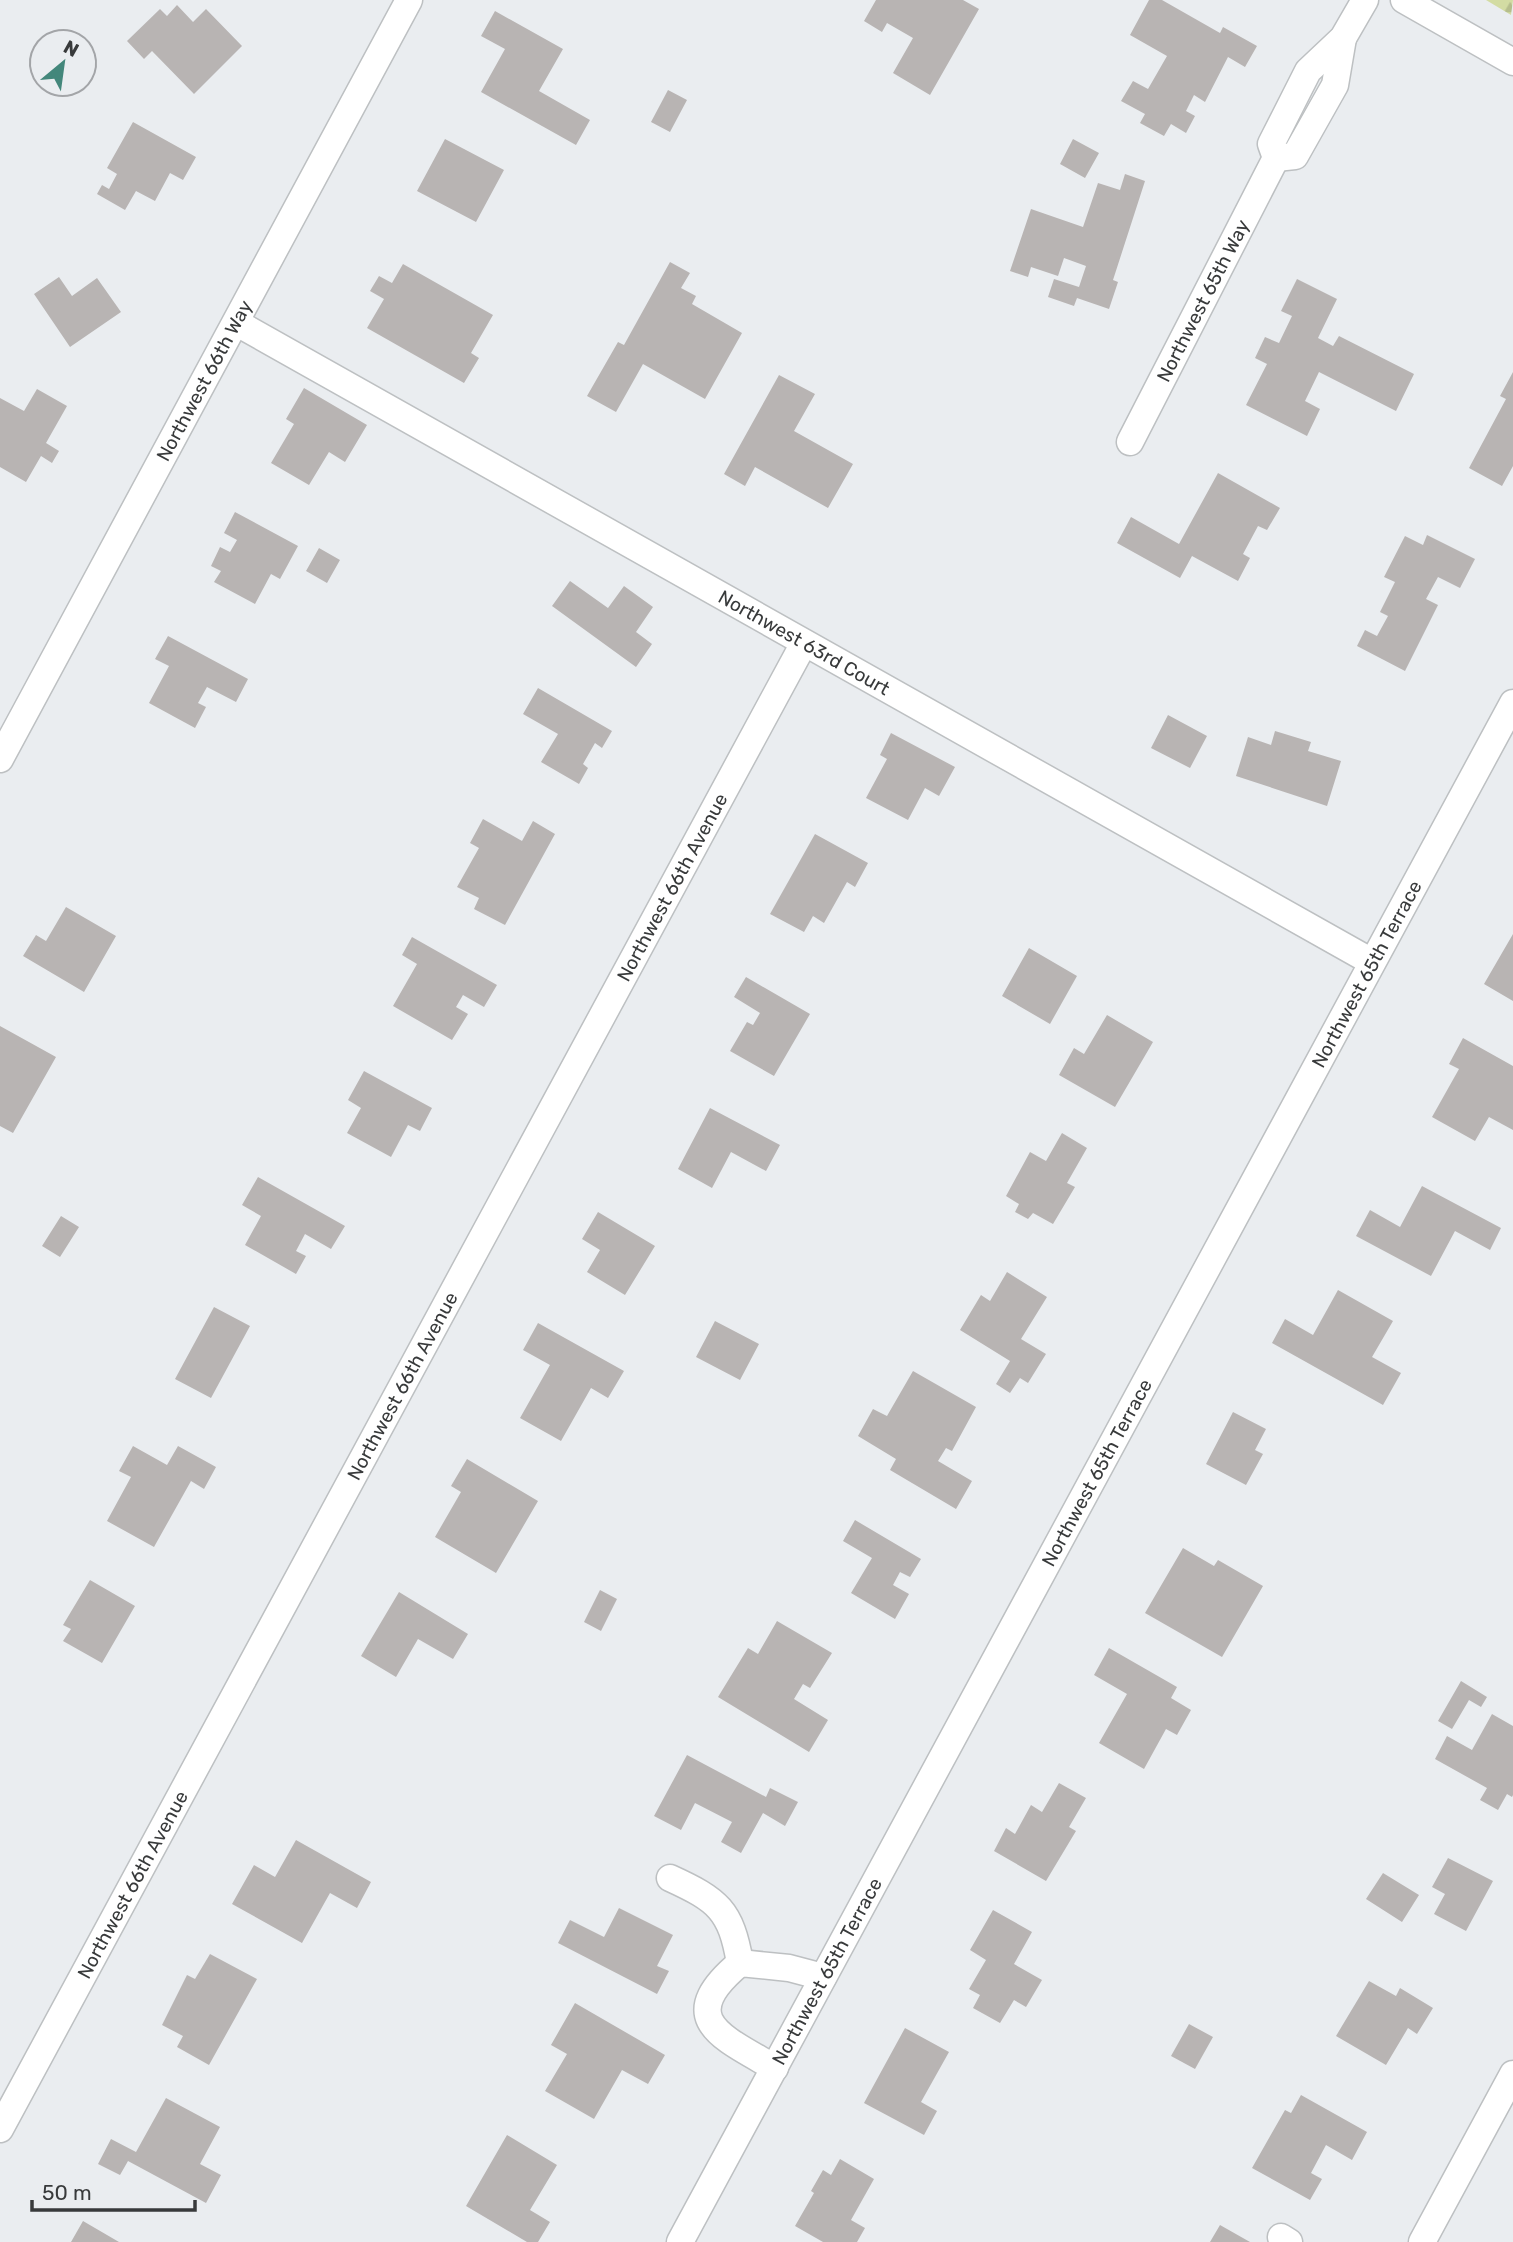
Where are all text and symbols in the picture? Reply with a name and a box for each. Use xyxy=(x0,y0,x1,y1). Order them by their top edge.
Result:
north arrow xyxy=(28,28,98,98)
text: N xyxy=(59,35,83,62)
street label: Northwest 65th Way xyxy=(1152,216,1254,386)
street label: Northwest 66th Way xyxy=(152,296,257,465)
street label: Northwest 63rd Court xyxy=(714,585,894,701)
street label: Northwest 66th Avenue xyxy=(612,789,733,985)
street label: Northwest 65th Terrace xyxy=(1307,877,1427,1072)
street label: Northwest 66th Avenue xyxy=(342,1288,463,1484)
street label: Northwest 65th Terrace xyxy=(1037,1375,1157,1570)
street label: Northwest 66th Avenue xyxy=(73,1787,193,1983)
street label: Northwest 65th Terrace xyxy=(767,1874,887,2069)
scale bar xyxy=(32,2168,194,2212)
text: 50 m xyxy=(42,2180,92,2205)

